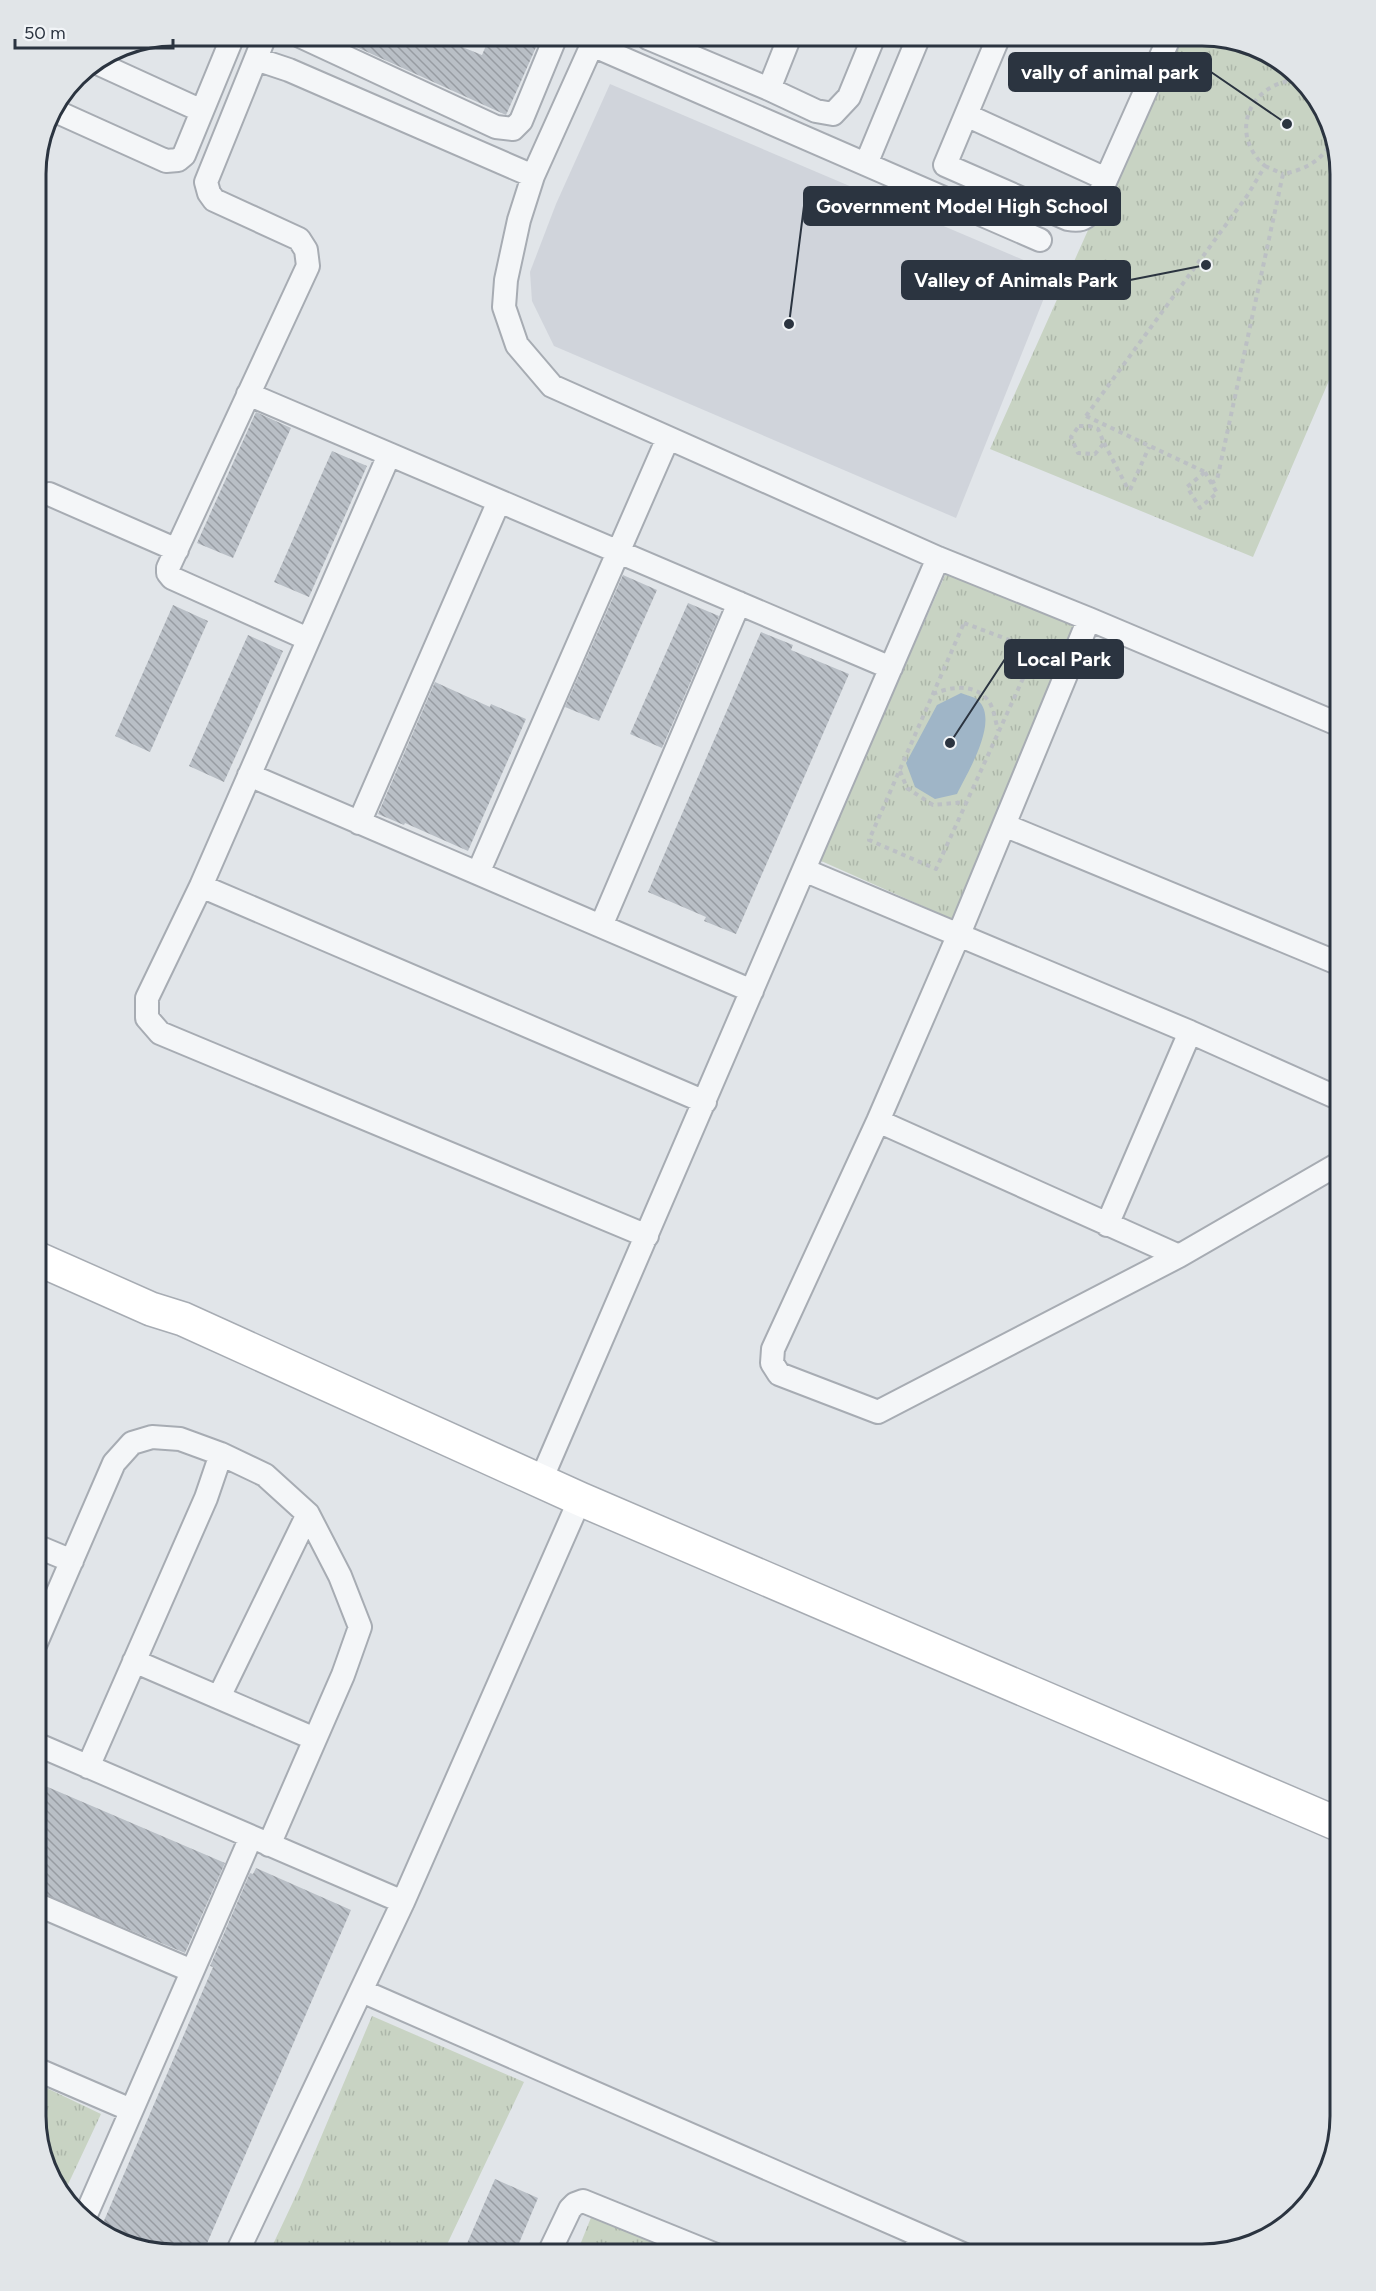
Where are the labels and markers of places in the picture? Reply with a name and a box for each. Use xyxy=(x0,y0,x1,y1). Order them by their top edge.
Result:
callout: vally of animal park xyxy=(1009,53,1211,91)
callout: Government Model High School xyxy=(804,187,1120,225)
callout: Valley of Animals Park xyxy=(902,261,1130,299)
callout: Local Park xyxy=(1005,640,1123,678)

